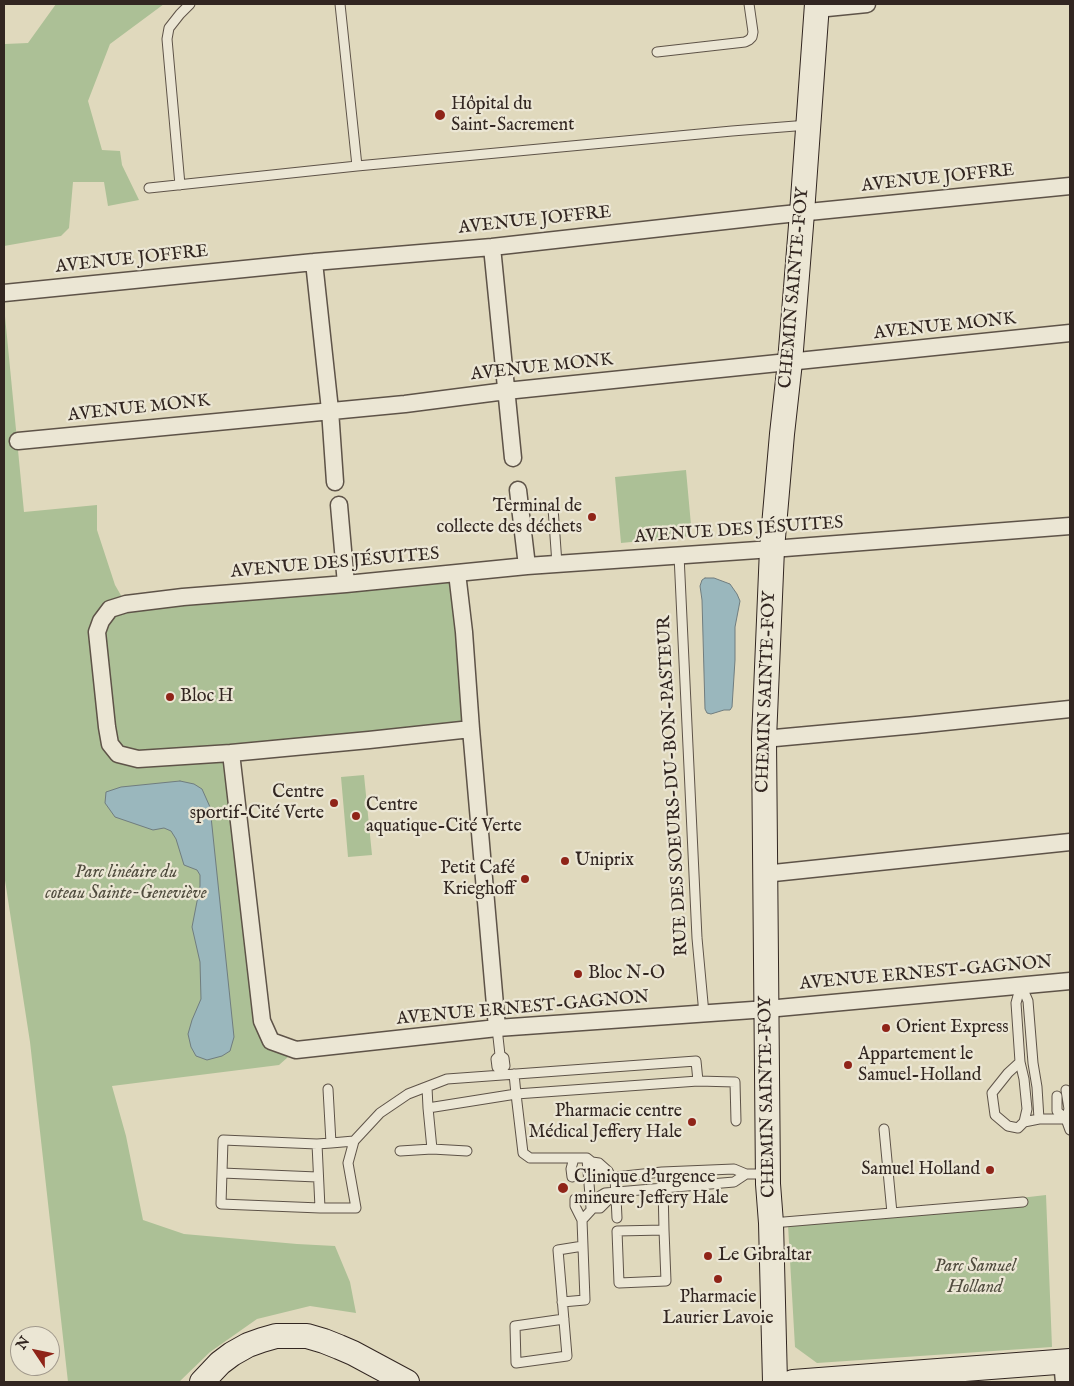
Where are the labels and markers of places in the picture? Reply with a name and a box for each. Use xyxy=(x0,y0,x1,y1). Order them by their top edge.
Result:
place label: Hôpital du Saint-Sacrement xyxy=(451,94,574,136)
marker: Hôpital du Saint-Sacrement xyxy=(433,108,447,122)
place label: Terminal de collecte des déchets xyxy=(437,496,582,538)
marker: Terminal de collecte des déchets xyxy=(586,511,598,523)
place label: Bloc H xyxy=(180,686,234,708)
marker: Bloc H xyxy=(164,691,176,703)
place label: Centre sportif-Cité Verte xyxy=(190,782,324,824)
place label: Centre aquatique-Cité Verte xyxy=(366,795,522,838)
marker: Centre sportif-Cité Verte xyxy=(328,797,340,809)
marker: Centre aquatique-Cité Verte xyxy=(350,810,362,822)
place label: Uniprix xyxy=(575,850,634,872)
marker: Uniprix xyxy=(559,855,571,867)
place label: Petit Café Krieghoff xyxy=(440,858,515,901)
marker: Petit Café Krieghoff xyxy=(519,873,531,885)
place label: Bloc N-O xyxy=(588,963,665,985)
marker: Bloc N-O xyxy=(572,968,584,980)
place label: Orient Express xyxy=(896,1017,1009,1039)
marker: Orient Express xyxy=(880,1022,892,1034)
place label: Appartement le Samuel-Holland xyxy=(858,1044,981,1086)
marker: Appartement le Samuel-Holland xyxy=(842,1059,854,1071)
place label: Pharmacie centre Médical Jeffery Hale xyxy=(528,1101,682,1144)
marker: Pharmacie centre Médical Jeffery Hale xyxy=(686,1116,698,1128)
place label: Samuel Holland xyxy=(861,1159,980,1181)
marker: Samuel Holland xyxy=(984,1164,996,1176)
place label: Clinique d’urgence mineure Jeffery Hale xyxy=(574,1167,729,1210)
marker: Clinique d’urgence mineure Jeffery Hale xyxy=(556,1181,570,1195)
place label: Le Gibraltar xyxy=(718,1245,812,1267)
marker: Le Gibraltar xyxy=(702,1250,714,1262)
marker: Pharmacie Laurier Lavoie xyxy=(712,1273,724,1285)
place label: Pharmacie Laurier Lavoie xyxy=(663,1287,773,1330)

